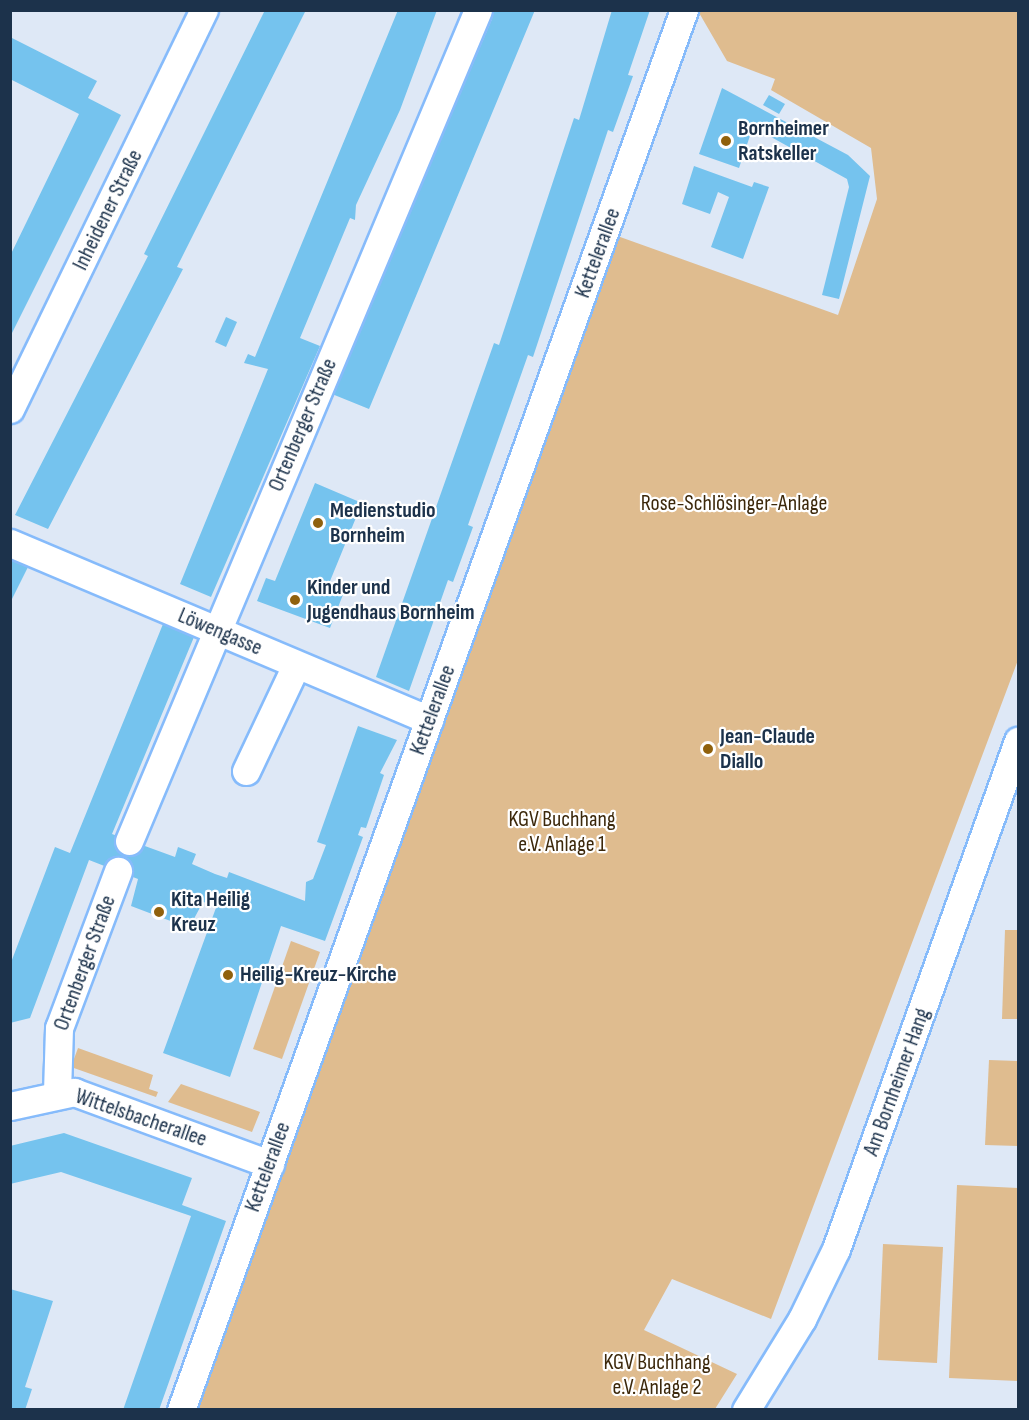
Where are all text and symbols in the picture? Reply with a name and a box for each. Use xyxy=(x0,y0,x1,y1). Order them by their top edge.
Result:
place label: Bornheimer Ratskeller xyxy=(738,115,829,166)
marker: Bornheimer Ratskeller xyxy=(719,134,733,148)
street label: Inheidener Straße xyxy=(67,145,149,275)
street label: Kettelerallee xyxy=(570,204,626,302)
street label: Ortenberger Straße xyxy=(263,355,343,495)
park label: Rose-Schlösinger-Anlage xyxy=(641,491,827,517)
place label: Medienstudio Bornheim xyxy=(330,497,436,548)
marker: Medienstudio Bornheim xyxy=(311,516,325,530)
place label: Kinder und Jugendhaus Bornheim xyxy=(307,574,475,626)
marker: Kinder und Jugendhaus Bornheim xyxy=(288,593,302,607)
street label: Löwengasse xyxy=(174,602,266,662)
street label: Kettelerallee xyxy=(405,661,461,759)
place label: Jean-Claude Diallo xyxy=(720,723,815,774)
marker: Jean-Claude Diallo xyxy=(701,742,715,756)
park label: KGV Buchhang e.V. Anlage 1 xyxy=(508,806,616,858)
place label: Kita Heilig Kreuz xyxy=(171,886,250,938)
street label: Ortenberger Straße xyxy=(48,892,122,1034)
marker: Kita Heilig Kreuz xyxy=(152,905,166,919)
place label: Heilig-Kreuz-Kirche xyxy=(240,962,397,988)
marker: Heilig-Kreuz-Kirche xyxy=(221,968,235,982)
street label: Am Bornheimer Hang xyxy=(858,1005,936,1159)
street label: Wittelsbacherallee xyxy=(72,1083,210,1153)
street label: Kettelerallee xyxy=(240,1118,296,1216)
park label: KGV Buchhang e.V. Anlage 2 xyxy=(603,1349,711,1400)

